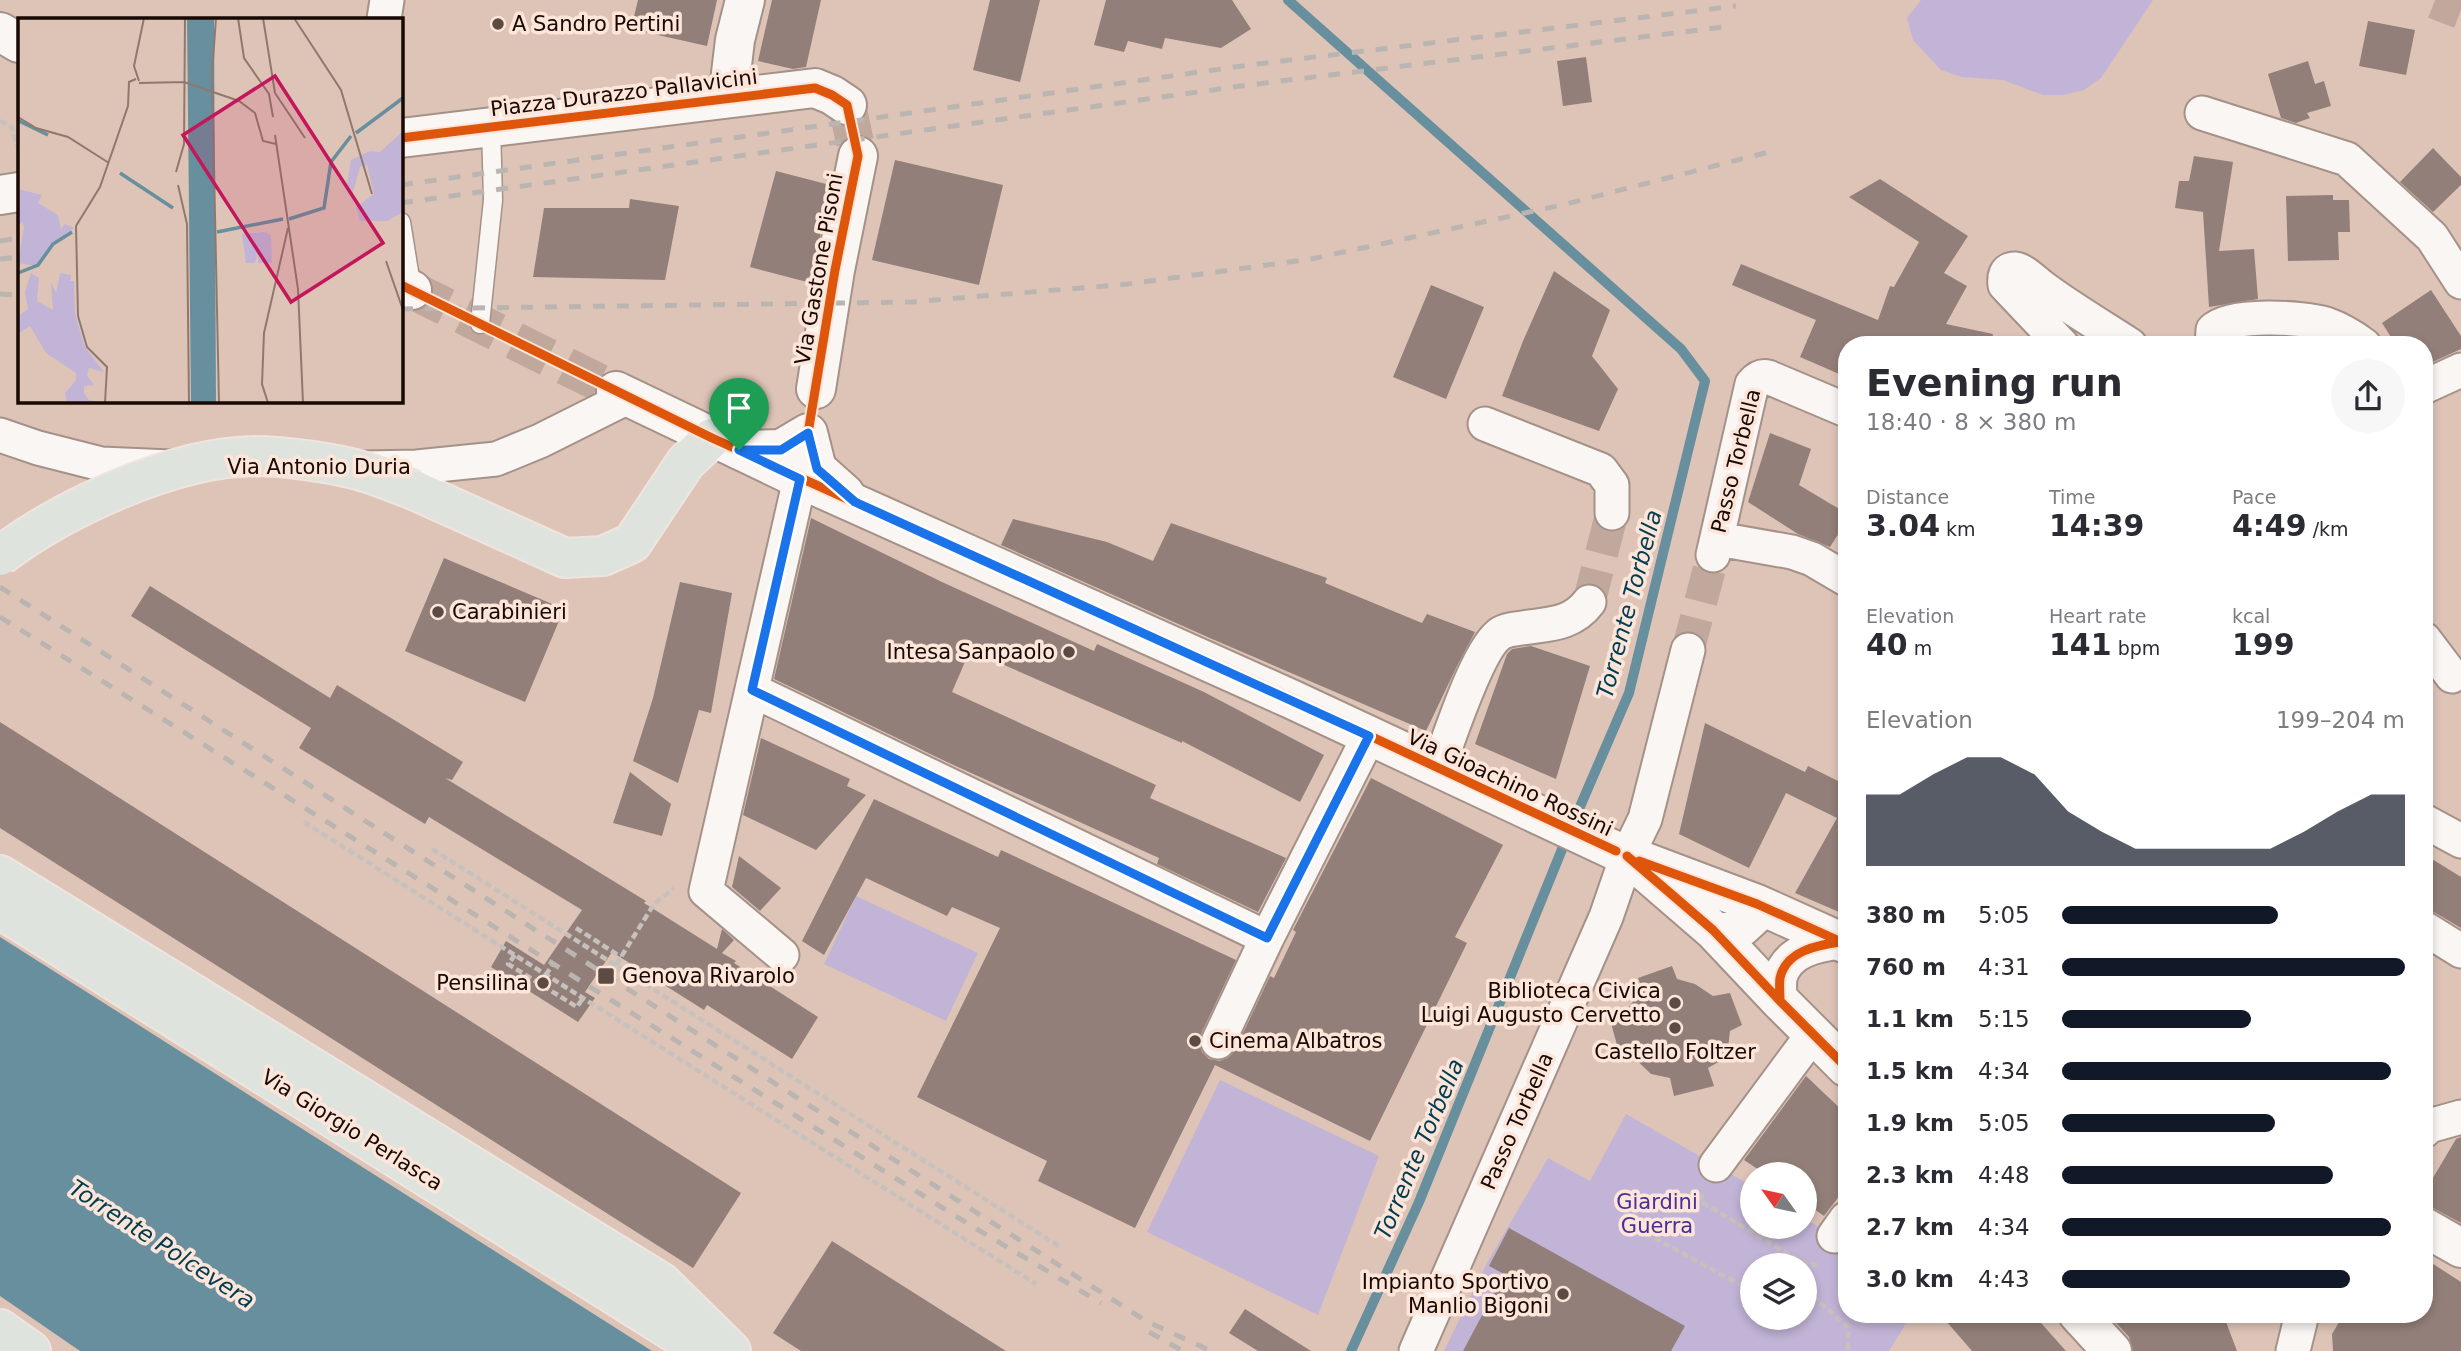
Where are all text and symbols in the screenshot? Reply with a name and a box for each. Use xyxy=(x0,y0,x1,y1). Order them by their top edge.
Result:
place label: A Sandro Pertini xyxy=(512,12,680,36)
marker: A Sandro Pertini xyxy=(490,16,506,32)
inset map xyxy=(18,18,402,402)
street label: Piazza Durazzo Pallavicini xyxy=(489,65,759,121)
street label: Via Gastone Pisoni xyxy=(790,171,848,367)
button: share xyxy=(2331,359,2405,433)
text: Evening run xyxy=(1866,361,2123,405)
pin xyxy=(709,378,769,450)
street label: Passo Torbella xyxy=(1707,387,1765,535)
icon: arrive xyxy=(720,389,758,427)
text: 18:40 · 8 × 380 m xyxy=(1866,409,2076,435)
street label: Via Antonio Duria xyxy=(227,455,411,479)
text: Distance xyxy=(1866,486,1949,508)
text: Time xyxy=(2049,486,2096,508)
text: Pace xyxy=(2232,486,2276,508)
water label: Torrente Torbella xyxy=(1591,507,1667,701)
text: 3.04 xyxy=(1866,508,1940,543)
text: 14:39 xyxy=(2049,508,2145,543)
text: 4:49 xyxy=(2232,508,2307,543)
text: km xyxy=(1940,518,1976,540)
text: /km xyxy=(2307,518,2349,540)
place label: Carabinieri xyxy=(452,600,567,624)
marker: Carabinieri xyxy=(430,604,446,620)
text: Elevation xyxy=(1866,605,1954,627)
text: Heart rate xyxy=(2049,605,2147,627)
text: kcal xyxy=(2232,605,2270,627)
text: 40 xyxy=(1866,627,1908,662)
text: 141 xyxy=(2049,627,2112,662)
text: 199 xyxy=(2232,627,2295,662)
text: m xyxy=(1908,637,1932,659)
text: bpm xyxy=(2112,637,2160,659)
place label: Intesa Sanpaolo xyxy=(887,640,1055,664)
marker: Intesa Sanpaolo xyxy=(1061,644,1077,660)
text: Elevation xyxy=(1866,707,1973,733)
text: 199–204 m xyxy=(2276,707,2405,733)
street label: Via Gioachino Rossini xyxy=(1403,725,1617,841)
text: 380 m xyxy=(1866,902,1946,928)
text: 5:05 xyxy=(1978,902,2030,928)
text: 760 m xyxy=(1866,954,1946,980)
text: 4:31 xyxy=(1978,954,2030,980)
place label: Genova Rivarolo xyxy=(622,964,795,988)
marker: Genova Rivarolo xyxy=(596,966,616,986)
place label: Pensilina xyxy=(436,971,529,995)
marker: Pensilina xyxy=(535,975,551,991)
place label: Biblioteca Civica Luigi Augusto Cervetto xyxy=(1421,979,1661,1027)
marker: Biblioteca Civica Luigi Augusto Cervetto xyxy=(1667,995,1683,1011)
text: 1.1 km xyxy=(1866,1006,1954,1032)
text: 5:15 xyxy=(1978,1006,2030,1032)
marker: Castello Foltzer xyxy=(1667,1020,1683,1036)
place label: Cinema Albatros xyxy=(1209,1029,1382,1053)
marker: Cinema Albatros xyxy=(1187,1033,1203,1049)
place label: Castello Foltzer xyxy=(1594,1040,1756,1064)
street label: Passo Torbella xyxy=(1476,1049,1558,1193)
water label: Torrente Torbella xyxy=(1369,1055,1469,1243)
text: 1.5 km xyxy=(1866,1058,1954,1084)
text: 4:34 xyxy=(1978,1058,2030,1084)
street label: Via Giorgio Perlasca xyxy=(257,1065,447,1195)
text: 1.9 km xyxy=(1866,1110,1954,1136)
text: 5:05 xyxy=(1978,1110,2030,1136)
north arrow xyxy=(1740,1162,1816,1239)
map controls xyxy=(1740,1162,1817,1330)
text: 2.3 km xyxy=(1866,1162,1954,1188)
text: 4:48 xyxy=(1978,1162,2030,1188)
water label: Torrente Polcevera xyxy=(64,1174,260,1314)
park label: Giardini Guerra xyxy=(1616,1190,1698,1238)
text: 2.7 km xyxy=(1866,1214,1954,1240)
text: 4:34 xyxy=(1978,1214,2030,1240)
button: layers xyxy=(1740,1253,1817,1330)
text: 3.0 km xyxy=(1866,1266,1954,1292)
text: 4:43 xyxy=(1978,1266,2030,1292)
place label: Impianto Sportivo Manlio Bigoni xyxy=(1362,1270,1549,1318)
marker: Impianto Sportivo Manlio Bigoni xyxy=(1555,1286,1571,1302)

